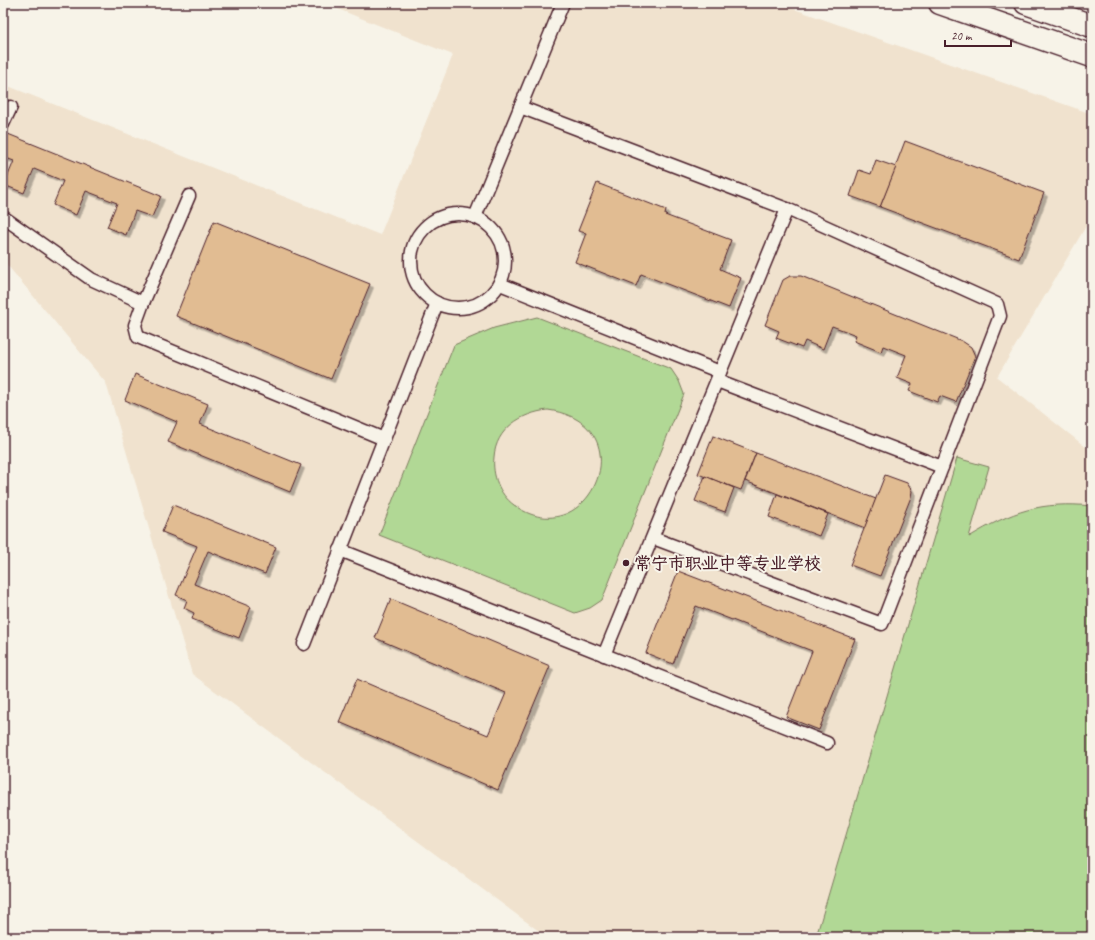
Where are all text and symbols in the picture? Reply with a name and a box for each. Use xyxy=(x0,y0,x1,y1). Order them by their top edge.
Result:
scale bar xyxy=(945,22,1011,48)
text: 20 m xyxy=(951,28,973,44)
place label: 常宁市职业中等专业学校 xyxy=(634,553,821,574)
marker: 常宁市职业中等专业学校 xyxy=(621,558,631,568)

